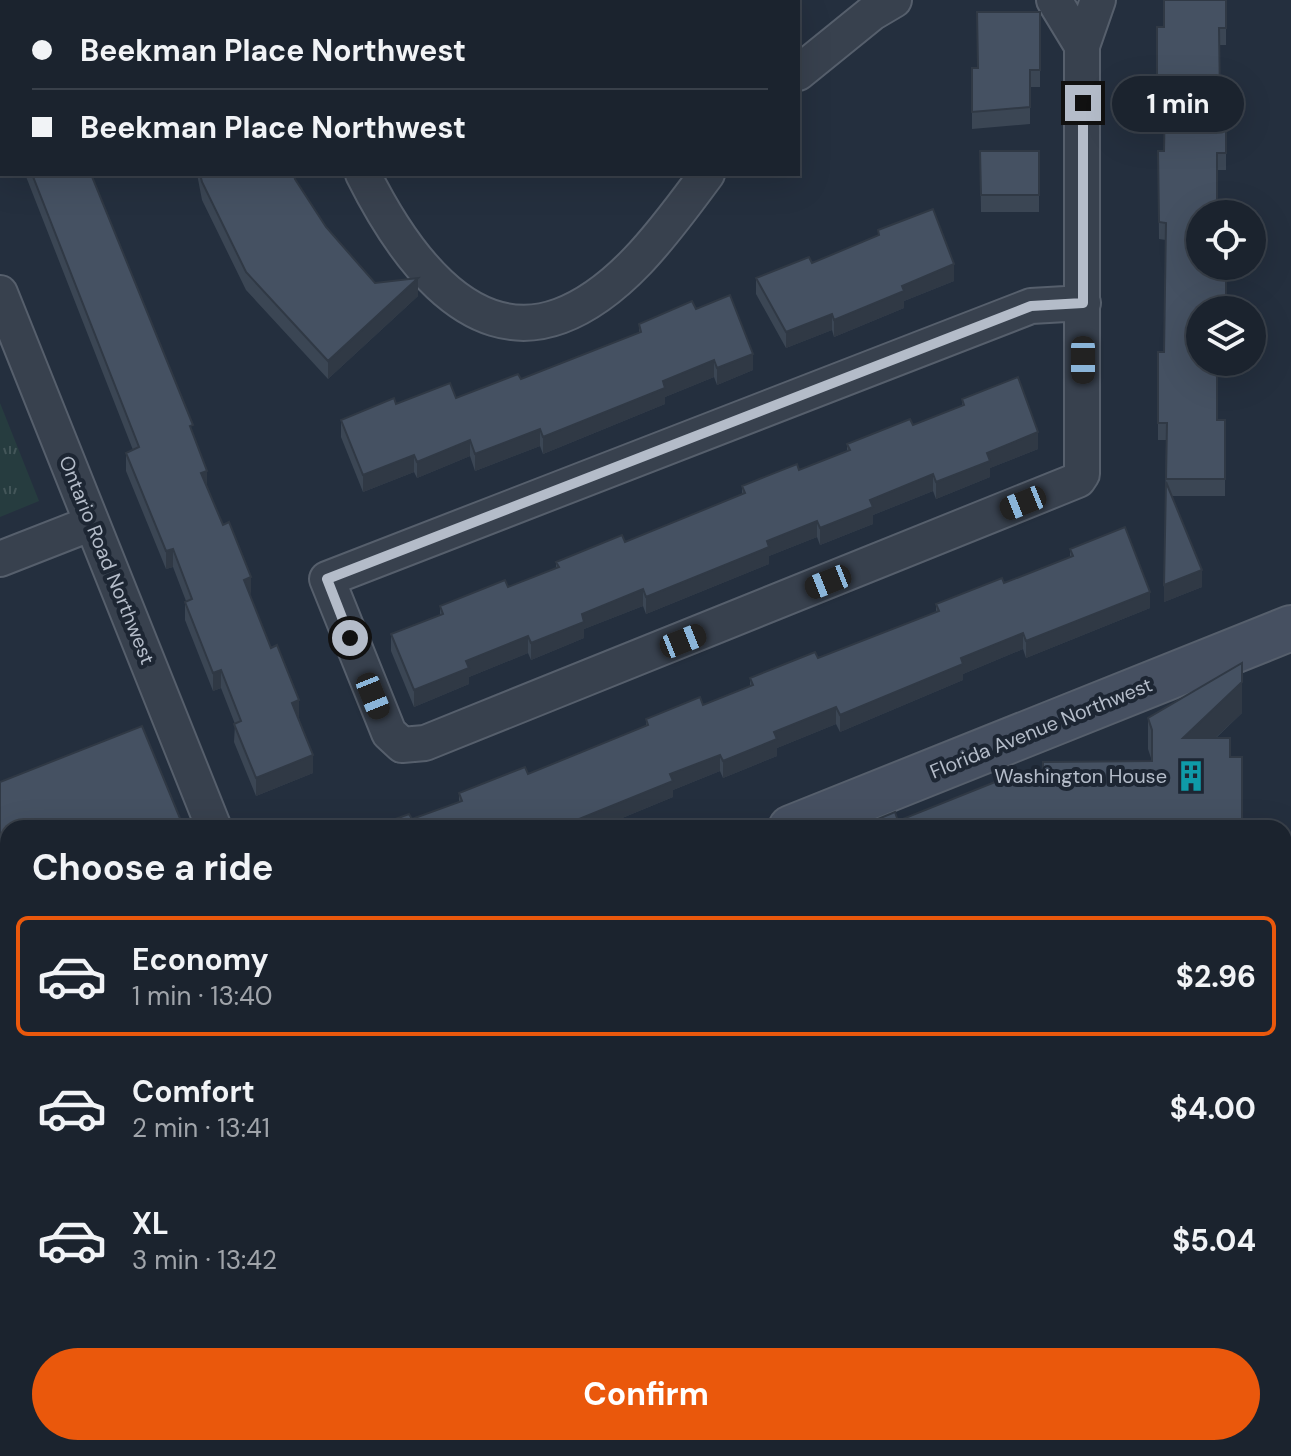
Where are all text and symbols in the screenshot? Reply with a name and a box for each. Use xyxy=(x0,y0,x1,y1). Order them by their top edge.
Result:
text: Beekman Place Northwest xyxy=(80,31,466,70)
callout: 1 min xyxy=(1111,75,1243,131)
route end xyxy=(1065,85,1101,121)
text: 1 min xyxy=(1146,87,1210,121)
text: Beekman Place Northwest xyxy=(80,108,466,147)
map controls xyxy=(1186,200,1266,376)
button: locate xyxy=(1186,200,1266,280)
button: layers xyxy=(1186,296,1266,376)
car xyxy=(1071,336,1095,384)
street label: Ontario Road Northwest xyxy=(53,452,161,668)
car xyxy=(996,483,1050,523)
car xyxy=(801,562,855,602)
route start xyxy=(332,620,368,656)
car xyxy=(656,621,710,661)
car xyxy=(353,669,393,723)
street label: Florida Avenue Northwest xyxy=(926,671,1156,785)
building icon: Washington House xyxy=(1174,759,1208,793)
place label: Washington House xyxy=(994,763,1167,789)
text: Choose a ride xyxy=(32,844,273,891)
icon: car xyxy=(36,940,108,1012)
text: Economy xyxy=(132,940,269,979)
text: $2.96 xyxy=(1176,957,1256,996)
text: 1 min · 13:40 xyxy=(132,979,273,1013)
icon: car xyxy=(36,1072,108,1144)
text: Comfort xyxy=(132,1072,255,1111)
text: $4.00 xyxy=(1170,1089,1256,1128)
text: 2 min · 13:41 xyxy=(132,1111,270,1145)
icon: car xyxy=(36,1204,108,1276)
text: XL xyxy=(132,1204,169,1243)
text: $5.04 xyxy=(1172,1221,1256,1260)
text: 3 min · 13:42 xyxy=(132,1243,277,1277)
button: Confirm xyxy=(32,1348,1260,1440)

